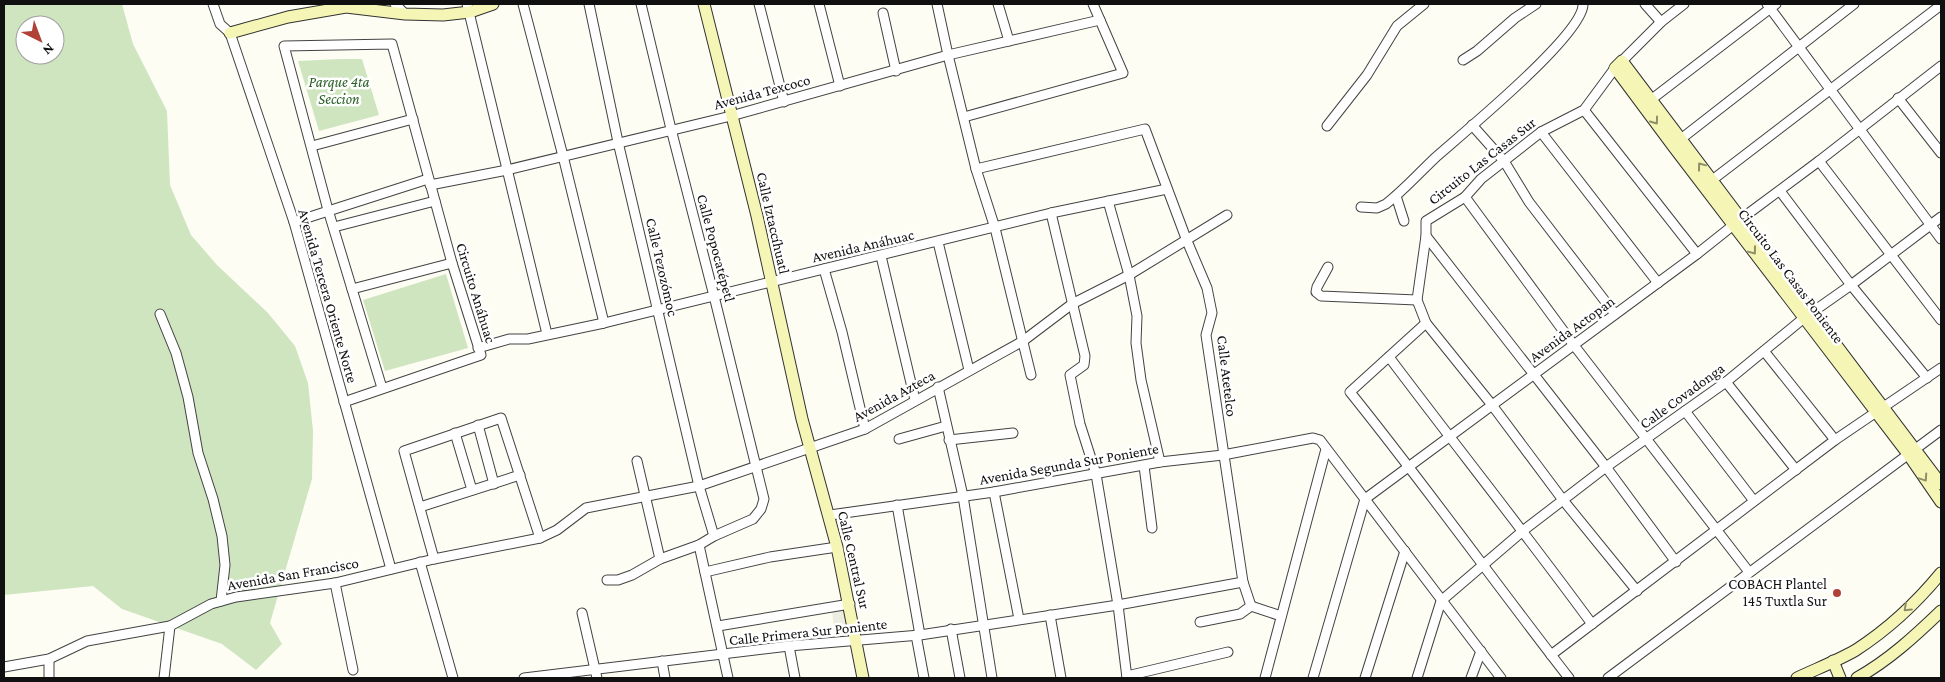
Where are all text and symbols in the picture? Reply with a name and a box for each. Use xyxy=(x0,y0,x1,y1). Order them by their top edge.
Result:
north arrow xyxy=(15,15,65,65)
text: N xyxy=(39,41,58,59)
street label: Avenida Texcoco xyxy=(712,71,812,113)
park label: Parque 4ta Seccion xyxy=(308,74,370,107)
street label: Circuito Las Casas Sur xyxy=(1425,114,1539,208)
one-way arrow xyxy=(1649,115,1657,124)
one-way arrow xyxy=(1698,163,1706,172)
street label: Calle Iztaccíhuatl xyxy=(754,171,792,275)
street label: Calle Popocatépetl xyxy=(693,192,738,304)
street label: Circuito Las Casas Poniente xyxy=(1735,206,1847,347)
street label: Avenida Tercera Oriente Norte xyxy=(295,207,361,385)
street label: Calle Tezozómoc xyxy=(643,216,681,319)
street label: Avenida Anáhuac xyxy=(811,226,916,265)
street label: Circuito Anáhuac xyxy=(453,241,499,346)
one-way arrow xyxy=(1747,245,1755,254)
street label: Avenida Actopan xyxy=(1526,293,1618,366)
street label: Calle Atetelco xyxy=(1214,334,1240,418)
street label: Calle Covadonga xyxy=(1637,360,1728,433)
street label: Avenida Azteca xyxy=(850,367,938,425)
street label: Avenida Segunda Sur Poniente xyxy=(978,440,1160,489)
one-way arrow xyxy=(1918,473,1928,482)
street label: Calle Central Sur xyxy=(835,509,873,611)
street label: Avenida San Francisco xyxy=(226,555,360,593)
place label: COBACH Plantel 145 Tuxtla Sur xyxy=(1728,576,1828,609)
marker: COBACH Plantel 145 Tuxtla Sur xyxy=(1831,587,1843,599)
one-way arrow xyxy=(1904,602,1913,611)
street label: Calle Primera Sur Poniente xyxy=(728,616,888,648)

